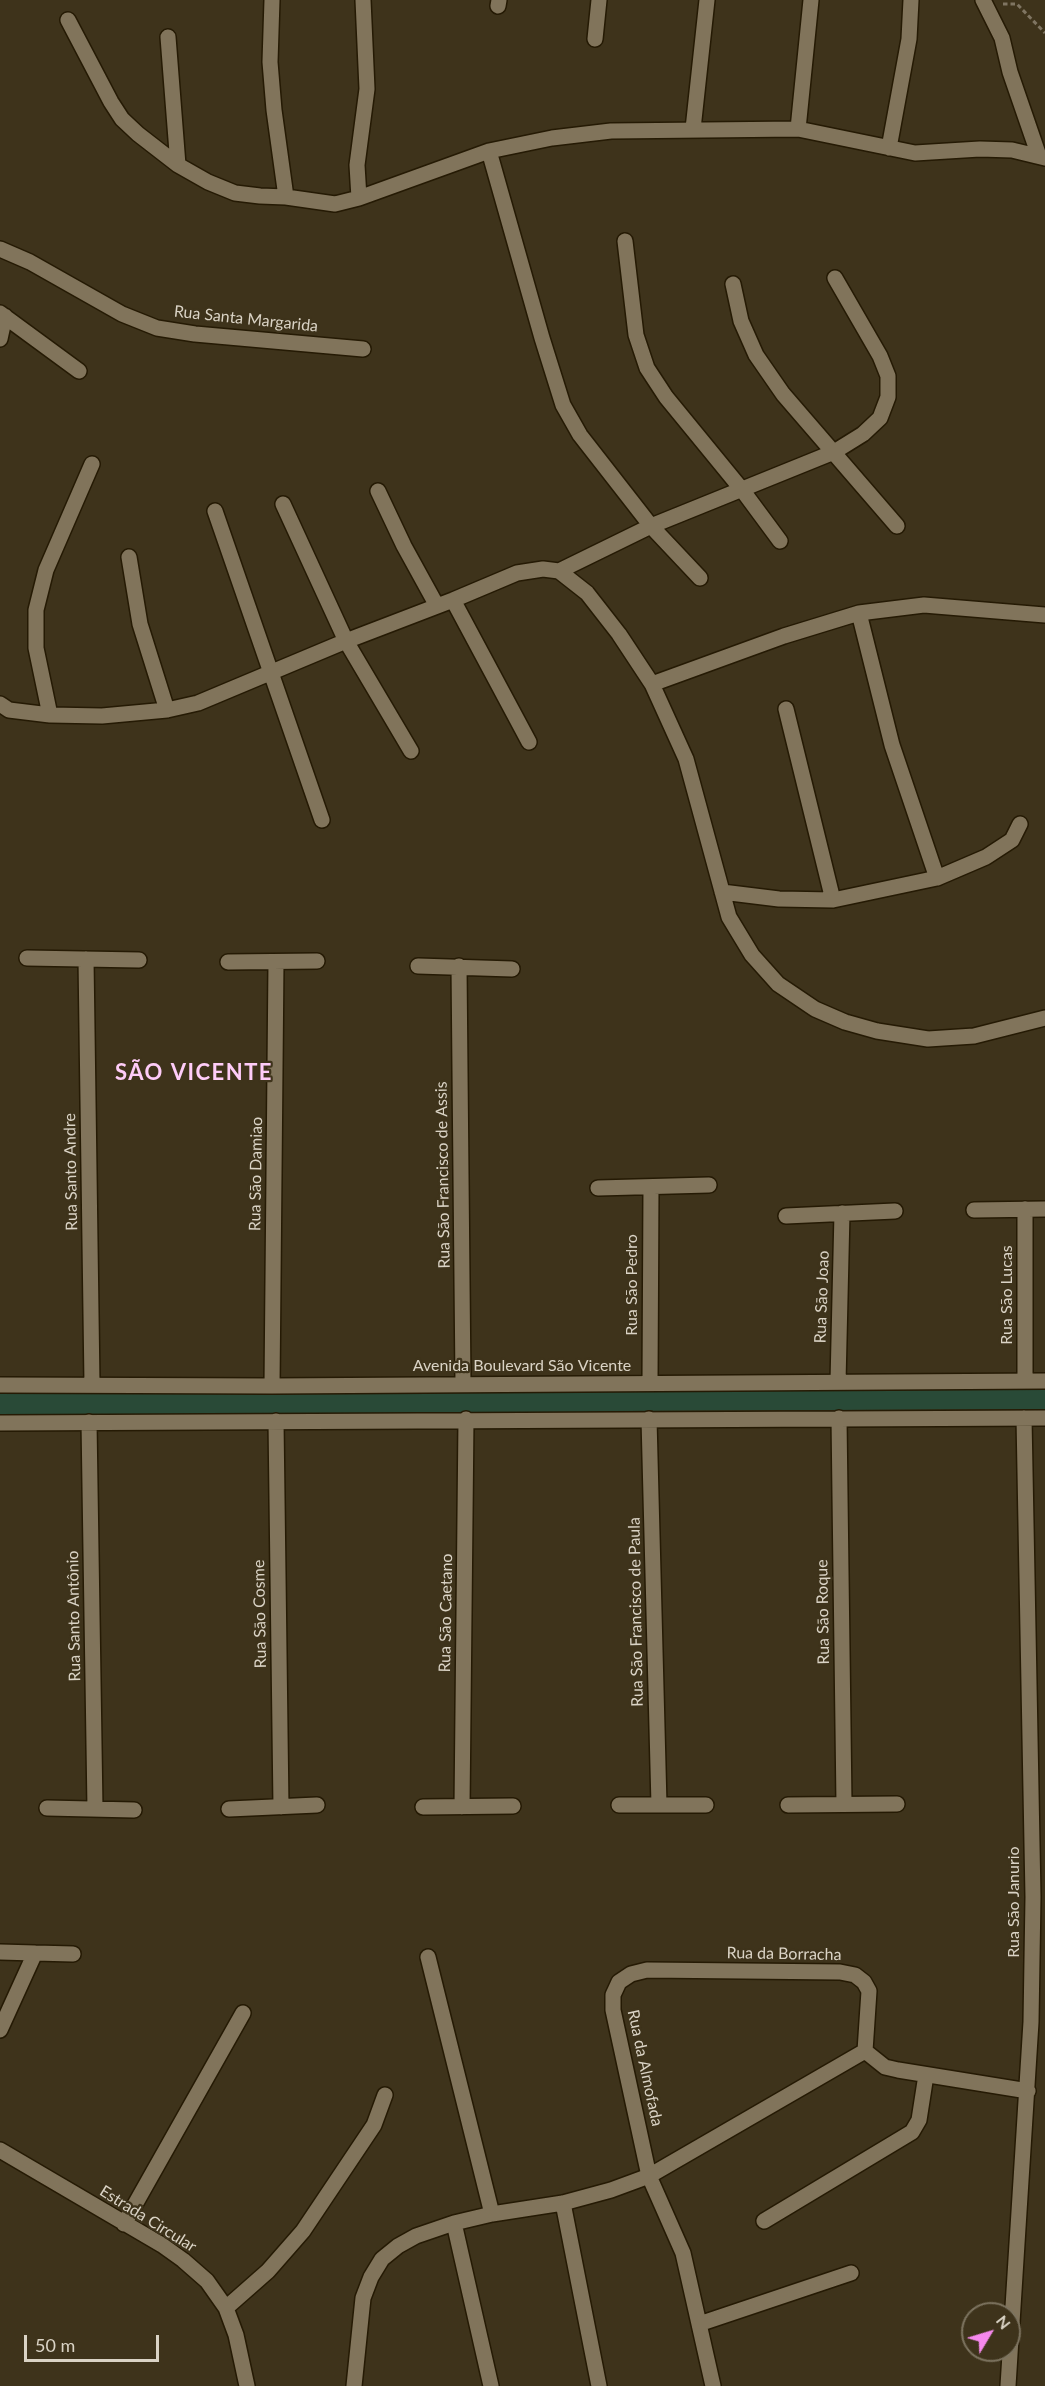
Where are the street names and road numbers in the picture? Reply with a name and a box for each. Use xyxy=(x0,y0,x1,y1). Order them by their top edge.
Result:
street label: Rua Santa Margarida xyxy=(173,302,319,336)
street label: Rua Sāo Francisco de Assis xyxy=(432,1081,454,1269)
street label: Rua Santo Andre xyxy=(60,1113,82,1231)
street label: Rua Sāo Damiao xyxy=(245,1117,267,1231)
street label: Rua Sāo Pedro xyxy=(622,1234,642,1336)
street label: Rua Sāo Lucas xyxy=(997,1245,1017,1345)
street label: Rua Sāo Joao xyxy=(811,1250,833,1344)
street label: Avenida Boulevard São Vicente xyxy=(413,1356,631,1376)
street label: Rua Sāo Francisco de Paula xyxy=(625,1517,647,1707)
street label: Rua Santo Antônio xyxy=(63,1550,85,1682)
street label: Rua Sāo Caetano xyxy=(435,1553,457,1673)
street label: Rua Sāo Roque xyxy=(812,1559,834,1665)
street label: Rua Sāo Cosme xyxy=(249,1560,271,1668)
street label: Rua Sāo Janurio xyxy=(1004,1846,1024,1958)
street label: Rua da Borracha xyxy=(726,1943,842,1965)
street label: Rua da Almofada xyxy=(623,2008,667,2128)
street label: Estrada Circular xyxy=(96,2182,200,2256)

